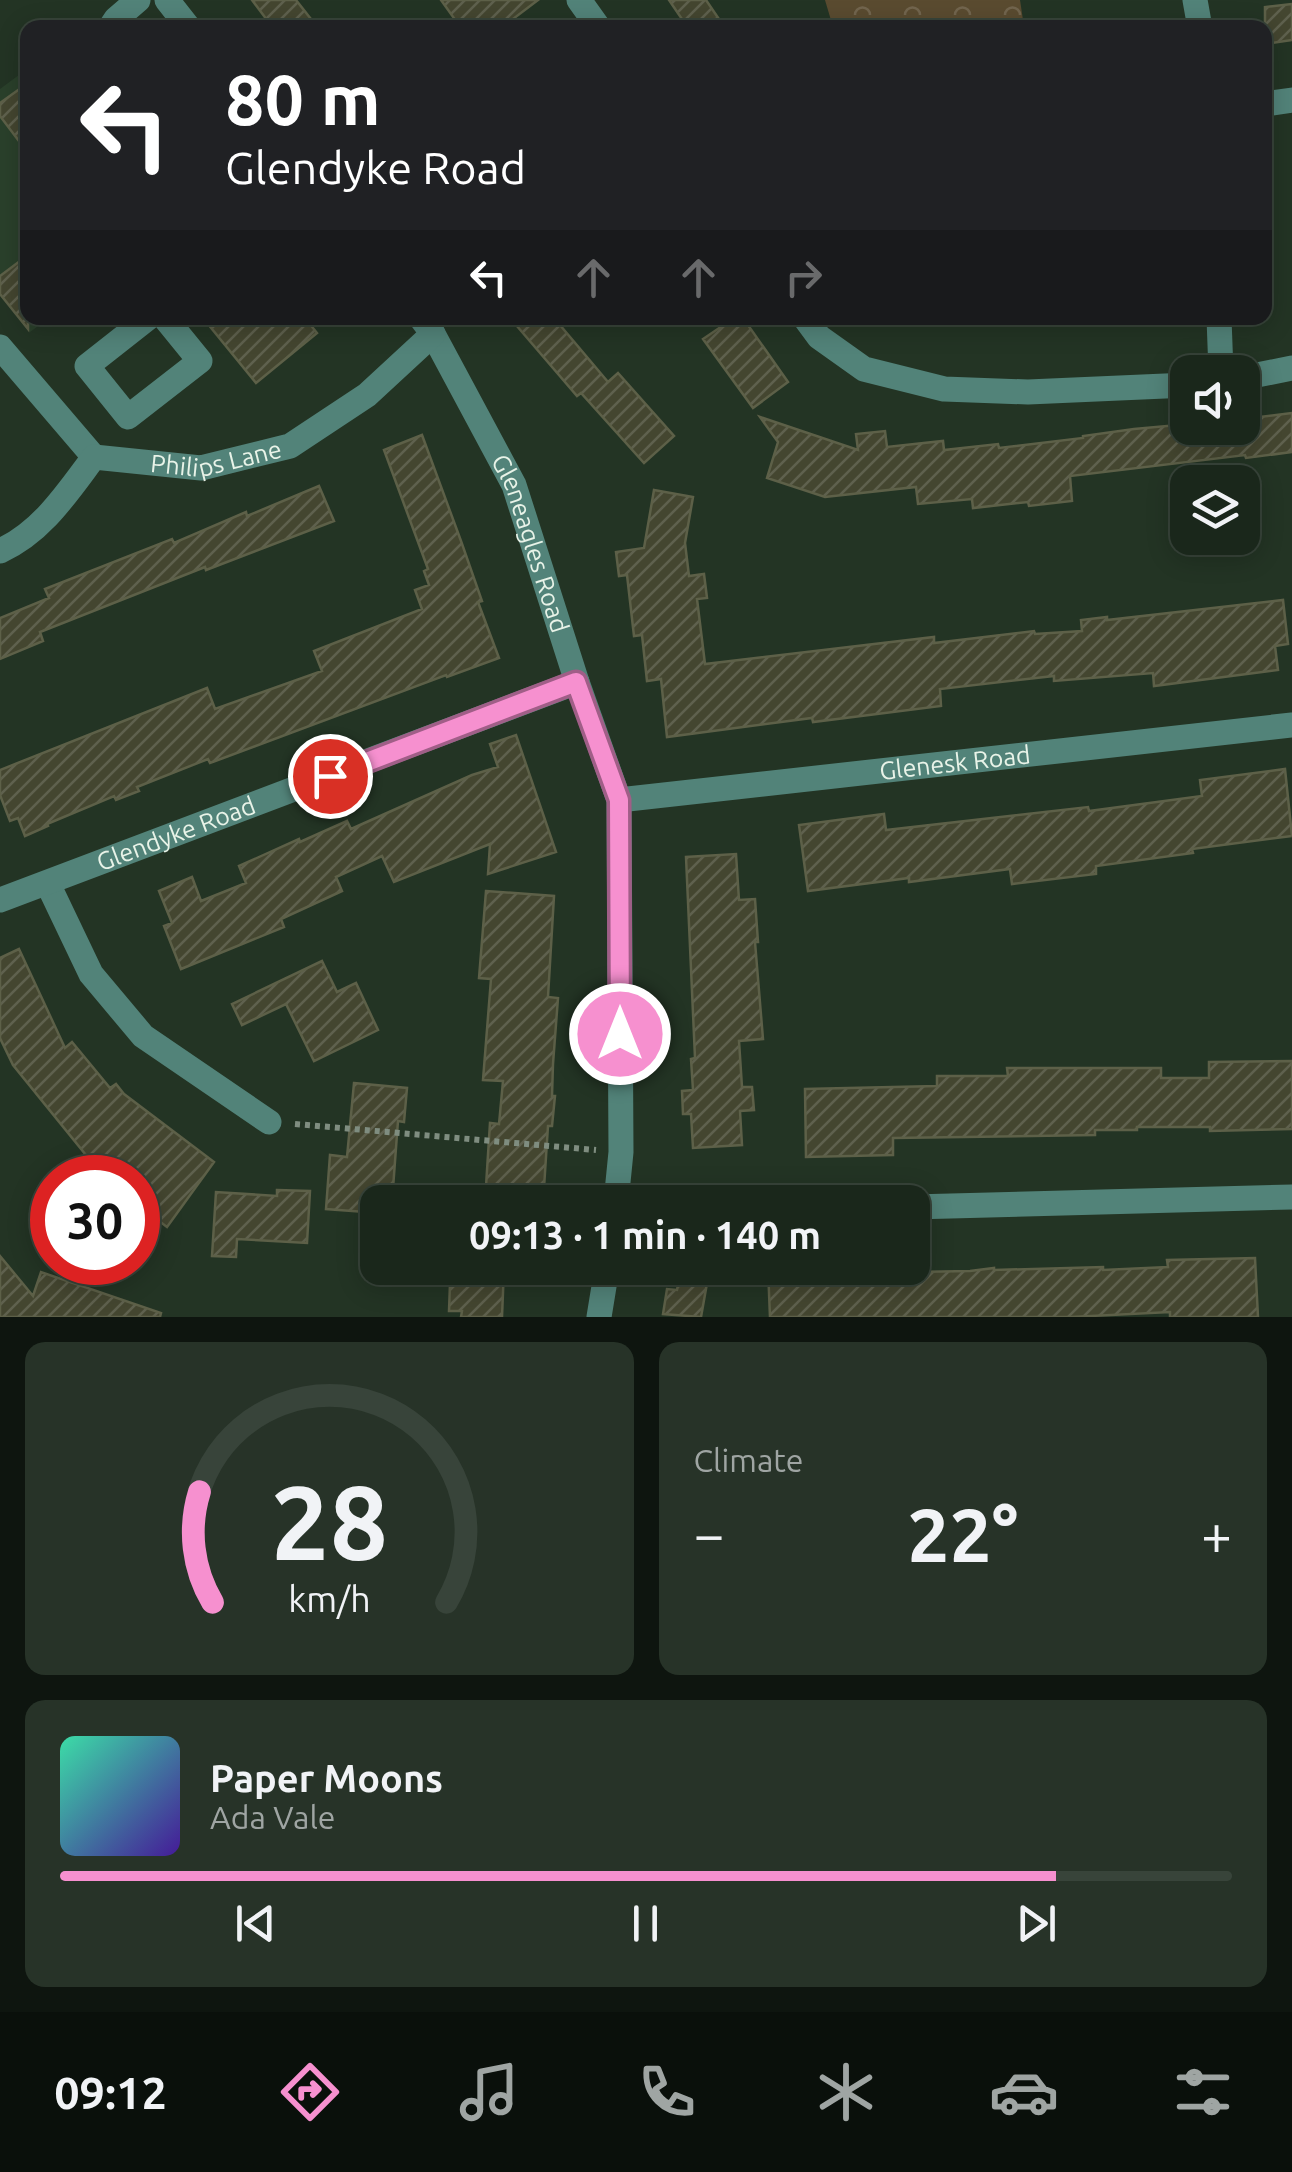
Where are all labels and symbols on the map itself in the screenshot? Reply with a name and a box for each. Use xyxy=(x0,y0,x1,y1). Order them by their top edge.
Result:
street label: Philips Lane xyxy=(149,435,284,482)
street label: Gleneagles Road xyxy=(486,449,574,636)
pin xyxy=(288,734,373,819)
street label: Glenesk Road xyxy=(878,740,1032,785)
street label: Glendyke Road xyxy=(93,791,259,876)
position arrow xyxy=(568,982,672,1086)
speed limit sign: 30 xyxy=(30,1155,160,1285)

